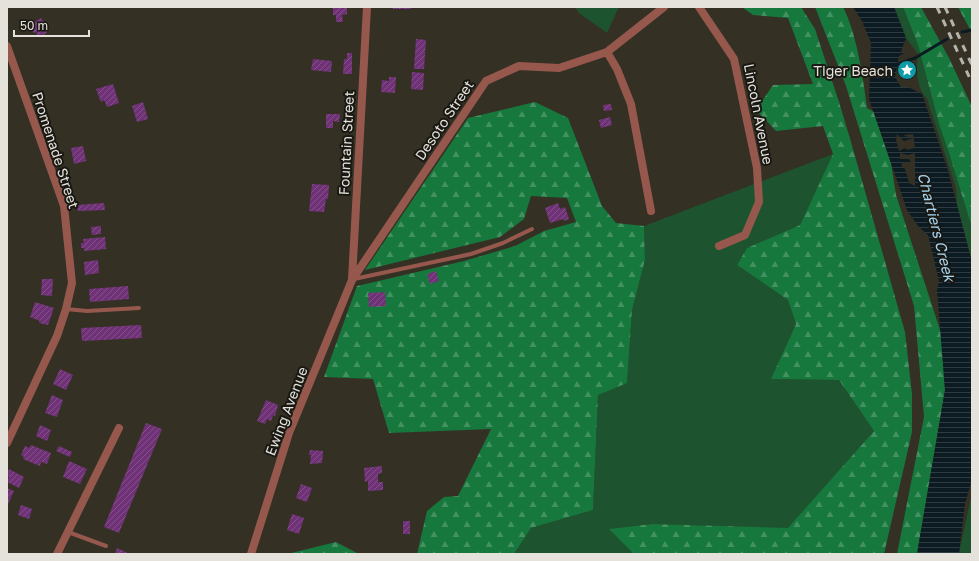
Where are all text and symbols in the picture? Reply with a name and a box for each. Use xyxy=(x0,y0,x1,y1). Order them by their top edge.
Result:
scale bar xyxy=(14,12,89,38)
text: 50 m xyxy=(20,18,48,33)
place icon: Tiger Beach xyxy=(896,59,918,81)
street label: Lincoln Avenue xyxy=(741,62,777,166)
place label: Tiger Beach xyxy=(813,62,893,79)
street label: Desoto Street xyxy=(411,77,477,163)
street label: Promenade Street xyxy=(29,90,83,210)
street label: Fountain Street xyxy=(335,90,357,196)
water label: Chartiers Creek xyxy=(915,170,960,285)
street label: Ewing Avenue xyxy=(261,364,311,458)

